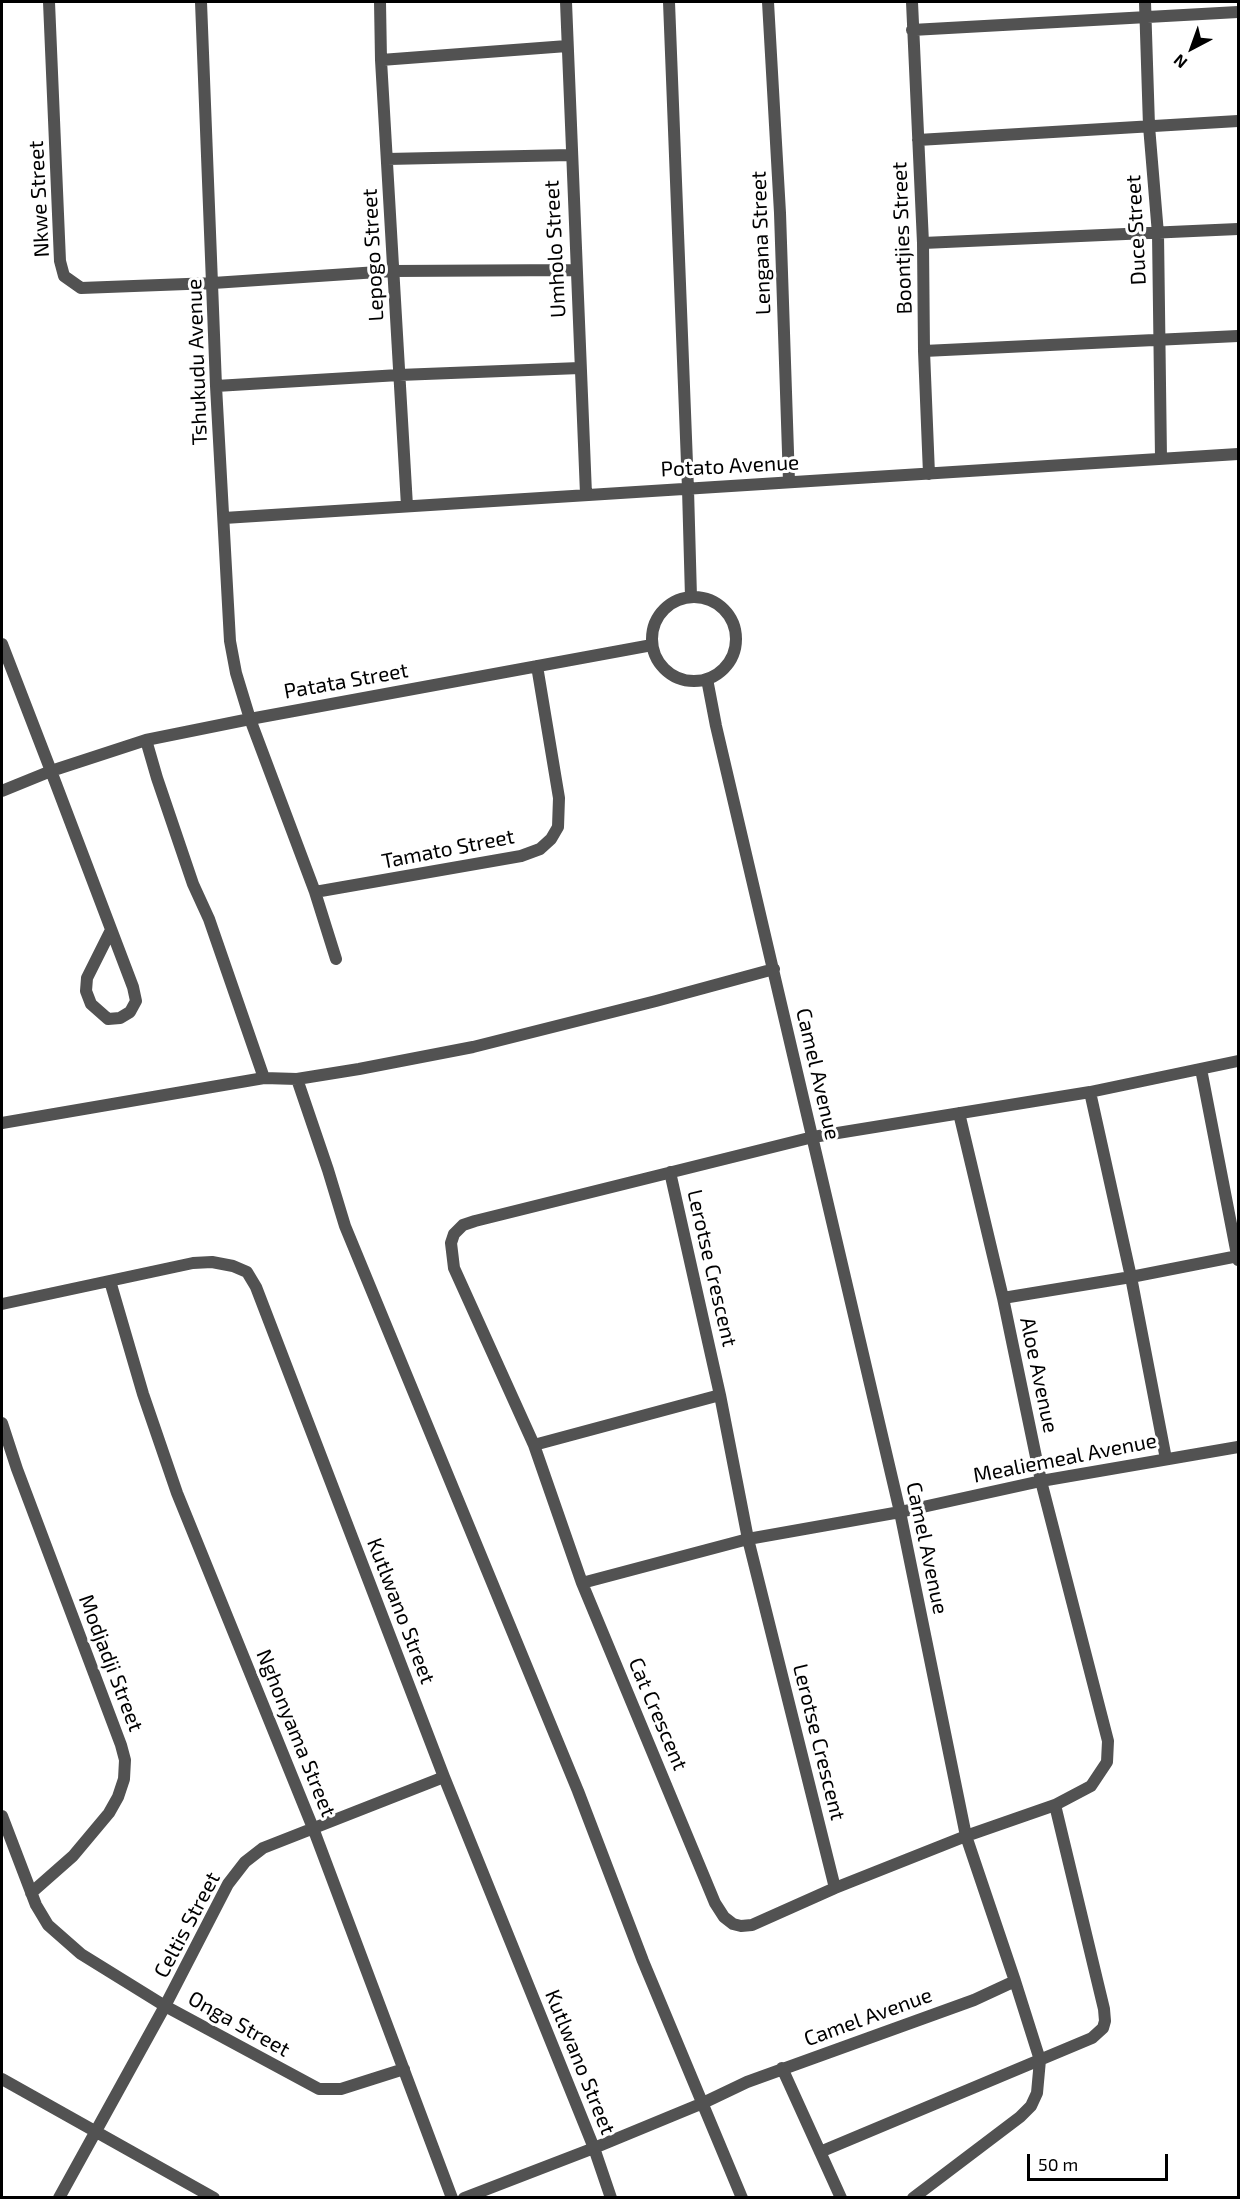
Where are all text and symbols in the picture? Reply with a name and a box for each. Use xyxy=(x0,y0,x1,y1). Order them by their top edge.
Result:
north arrow xyxy=(1162,18,1222,78)
text: N xyxy=(1169,51,1190,73)
street label: Nkwe Street xyxy=(23,140,55,258)
street label: Boontjies Street xyxy=(887,161,917,315)
street label: Lengana Street xyxy=(746,171,776,315)
street label: Duce Street xyxy=(1121,174,1151,286)
street label: Umholo Street xyxy=(539,180,571,318)
street label: Lepogo Street xyxy=(357,188,389,322)
street label: Tshukudu Avenue xyxy=(181,278,213,446)
street label: Potato Avenue xyxy=(660,450,800,482)
street label: Patata Street xyxy=(282,658,410,704)
street label: Tamato Street xyxy=(380,824,516,874)
street label: Camel Avenue xyxy=(791,1006,845,1142)
street label: Lerotse Crescent xyxy=(682,1187,742,1349)
street label: Aloe Avenue xyxy=(1014,1315,1064,1435)
street label: Mealiemeal Avenue xyxy=(971,1428,1159,1488)
street label: Camel Avenue xyxy=(901,1480,953,1616)
street label: Kutlwano Street xyxy=(362,1535,440,1687)
street label: Modjadji Street xyxy=(73,1591,149,1735)
street label: Nghonyama Street xyxy=(251,1646,341,1820)
street label: Cat Crescent xyxy=(623,1654,693,1774)
street label: Lerotse Crescent xyxy=(787,1661,851,1823)
street label: Celtis Street xyxy=(149,1868,225,1982)
street label: Camel Avenue xyxy=(801,1982,935,2052)
street label: Onga Street xyxy=(184,1986,294,2062)
street label: Kutlwano Street xyxy=(539,1986,621,2138)
scale bar xyxy=(1030,2142,1171,2180)
text: 50 m xyxy=(1038,2153,1078,2175)

